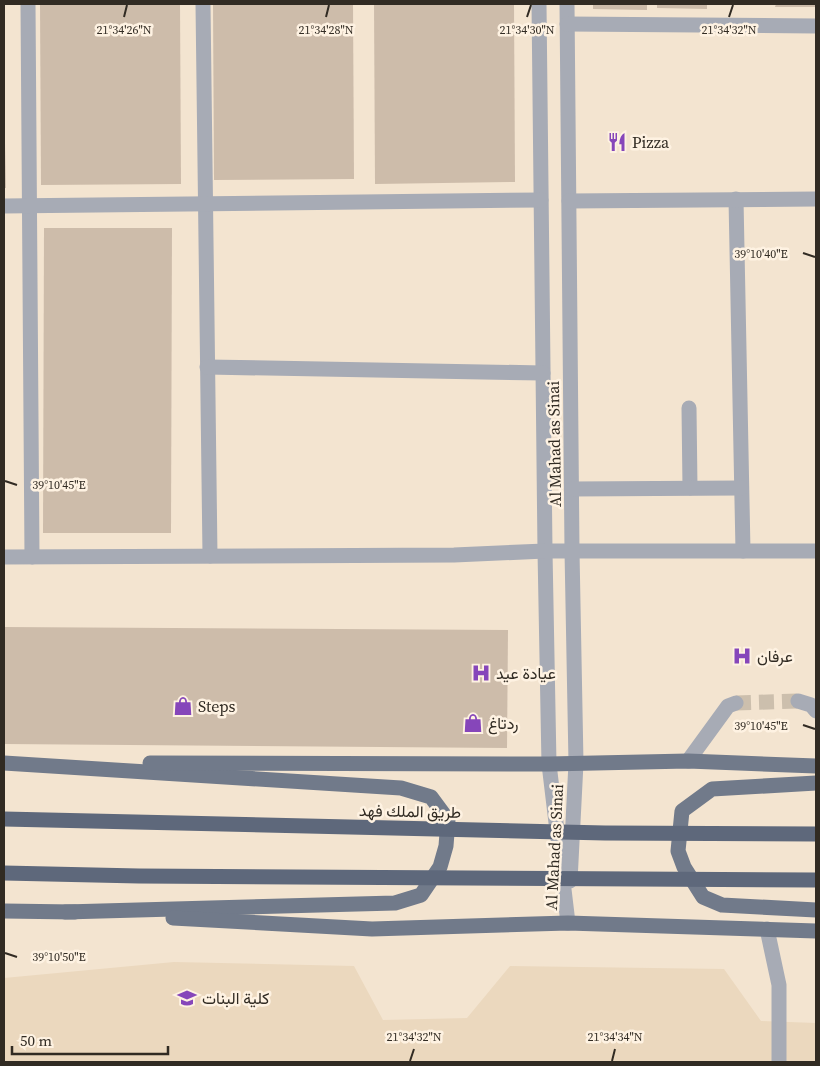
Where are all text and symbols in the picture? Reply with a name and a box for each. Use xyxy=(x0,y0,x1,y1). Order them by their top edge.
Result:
text: 21°34'26"N xyxy=(96,22,152,38)
text: 21°34'28"N xyxy=(298,22,354,38)
text: 21°34'30"N xyxy=(499,22,555,38)
text: 21°34'32"N xyxy=(701,22,757,38)
restaurant icon: Pizza xyxy=(606,131,628,153)
place label: Pizza xyxy=(632,131,670,153)
text: 39°10'40"E xyxy=(734,246,788,262)
street label: Al Mahad as Sinai xyxy=(542,380,566,507)
text: 39°10'45"E xyxy=(32,477,86,493)
hospital icon: عرفان xyxy=(731,645,753,667)
place label: عرفان xyxy=(757,645,793,667)
hospital icon: عيادة عيد xyxy=(470,662,492,684)
place label: عيادة عيد xyxy=(496,662,556,684)
shop icon: Steps xyxy=(172,695,194,717)
place label: Steps xyxy=(198,695,236,717)
shop icon: ردتاغ xyxy=(462,712,484,734)
place label: ردتاغ xyxy=(488,712,519,735)
text: 39°10'45"E xyxy=(734,718,788,734)
street label: Al Mahad as Sinai xyxy=(540,783,568,911)
street label: طريق الملك فهد xyxy=(359,799,461,823)
text: 39°10'50"E xyxy=(32,949,86,965)
school or university icon: كلية البنات xyxy=(176,987,198,1009)
place label: كلية البنات xyxy=(202,987,269,1009)
scale bar xyxy=(12,1024,169,1056)
text: 21°34'32"N xyxy=(386,1029,442,1045)
text: 21°34'34"N xyxy=(587,1029,643,1045)
text: 50 m xyxy=(20,1030,52,1051)

